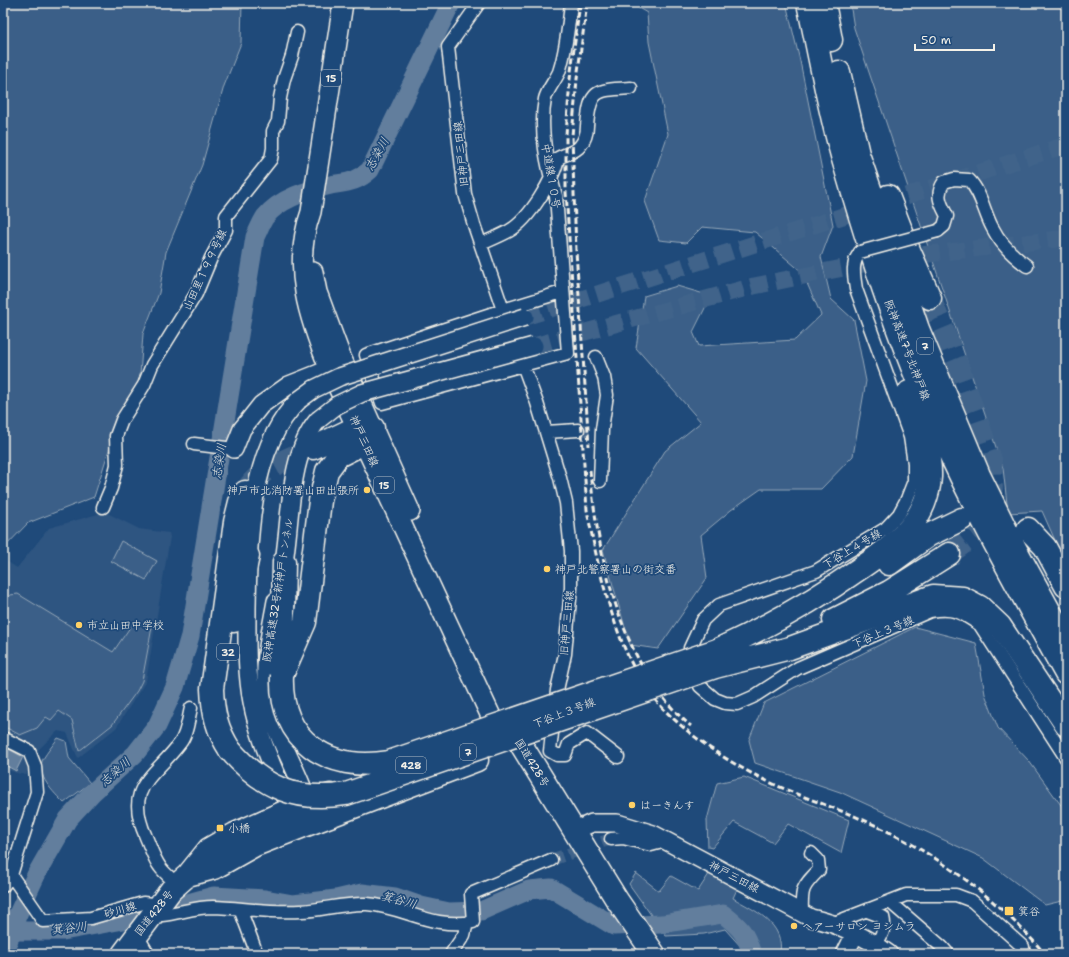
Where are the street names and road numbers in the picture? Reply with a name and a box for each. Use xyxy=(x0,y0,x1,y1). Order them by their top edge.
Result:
road number: 15 xyxy=(321,70,341,86)
street label: 旧神戸三田線 xyxy=(450,120,472,188)
street label: 中道線１０号 xyxy=(538,142,564,210)
street label: 山田里１９９号線 xyxy=(180,227,230,313)
street label: 阪神高速7号北神戸線 xyxy=(881,298,933,402)
road number: 7 xyxy=(917,338,933,354)
street label: 神戸三田線 xyxy=(346,413,382,469)
road number: 15 xyxy=(374,477,394,493)
street label: 阪神高速32号新神戸トンネル xyxy=(259,517,297,663)
street label: 下谷上４号線 xyxy=(820,526,884,572)
street label: 旧神戸三田線 xyxy=(557,589,577,657)
street label: 下谷上３号線 xyxy=(850,612,916,652)
road number: 32 xyxy=(217,644,239,660)
street label: 下谷上３号線 xyxy=(531,694,597,732)
street label: 国道428号 xyxy=(511,736,553,790)
road number: 7 xyxy=(460,744,476,760)
road number: 428 xyxy=(396,757,426,773)
street label: 神戸三田線 xyxy=(706,857,762,897)
street label: 国道428号 xyxy=(131,887,177,939)
street label: 砂川線 xyxy=(102,898,138,922)

